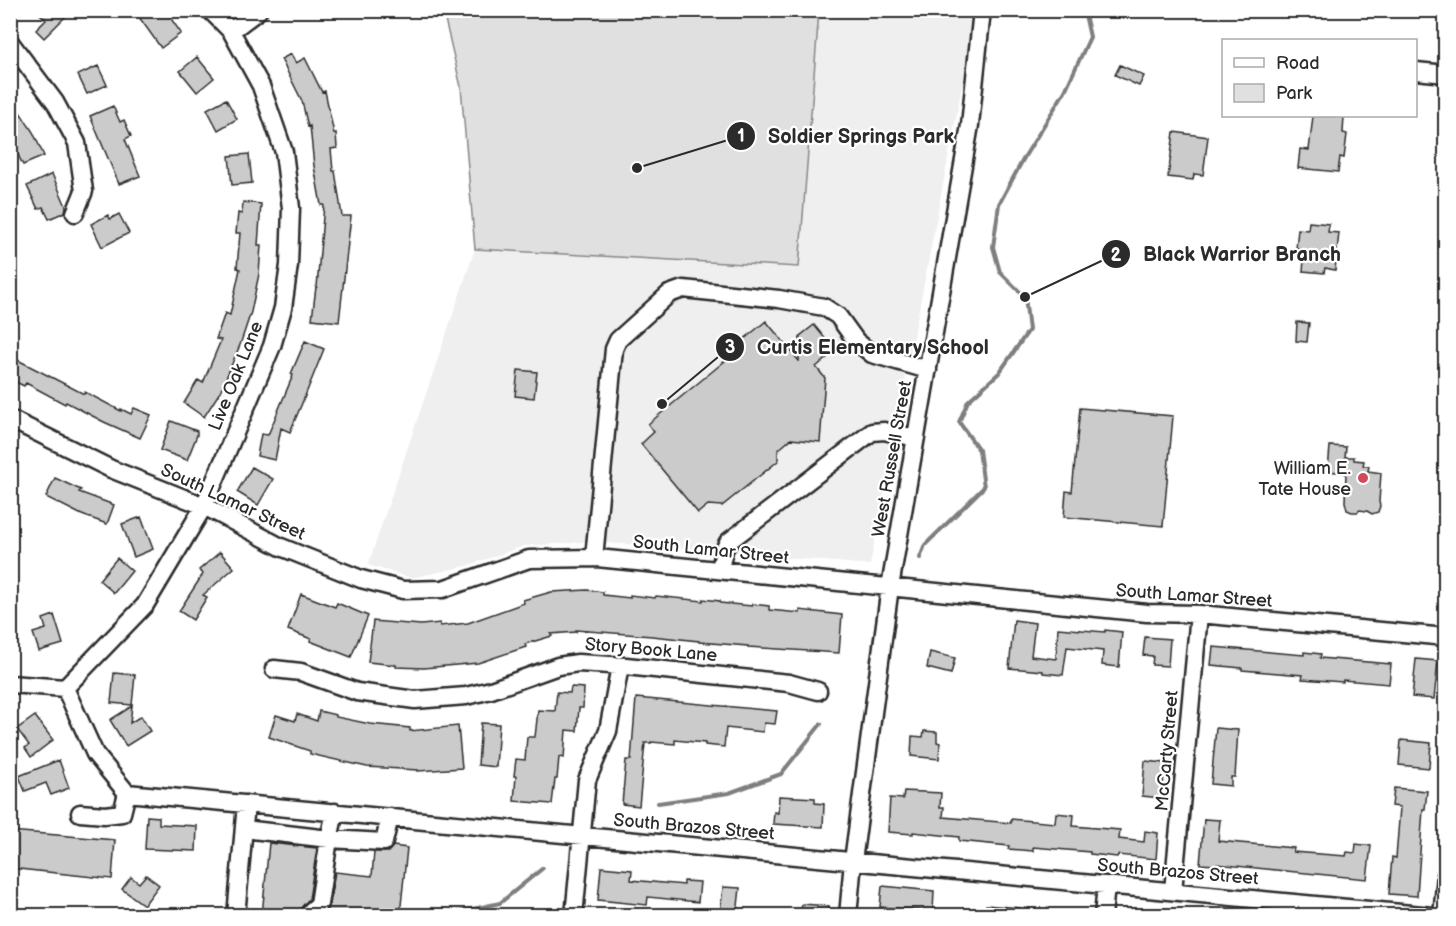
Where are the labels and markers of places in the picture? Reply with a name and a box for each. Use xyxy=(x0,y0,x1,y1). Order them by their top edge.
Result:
callout: Soldier Springs Park xyxy=(726,117,966,155)
callout: Black Warrior Branch xyxy=(1101,235,1353,273)
callout: Curtis Elementary School xyxy=(715,328,1001,366)
place label: William E. Tate House xyxy=(1259,458,1351,500)
marker: William E. Tate House xyxy=(1356,471,1370,485)

